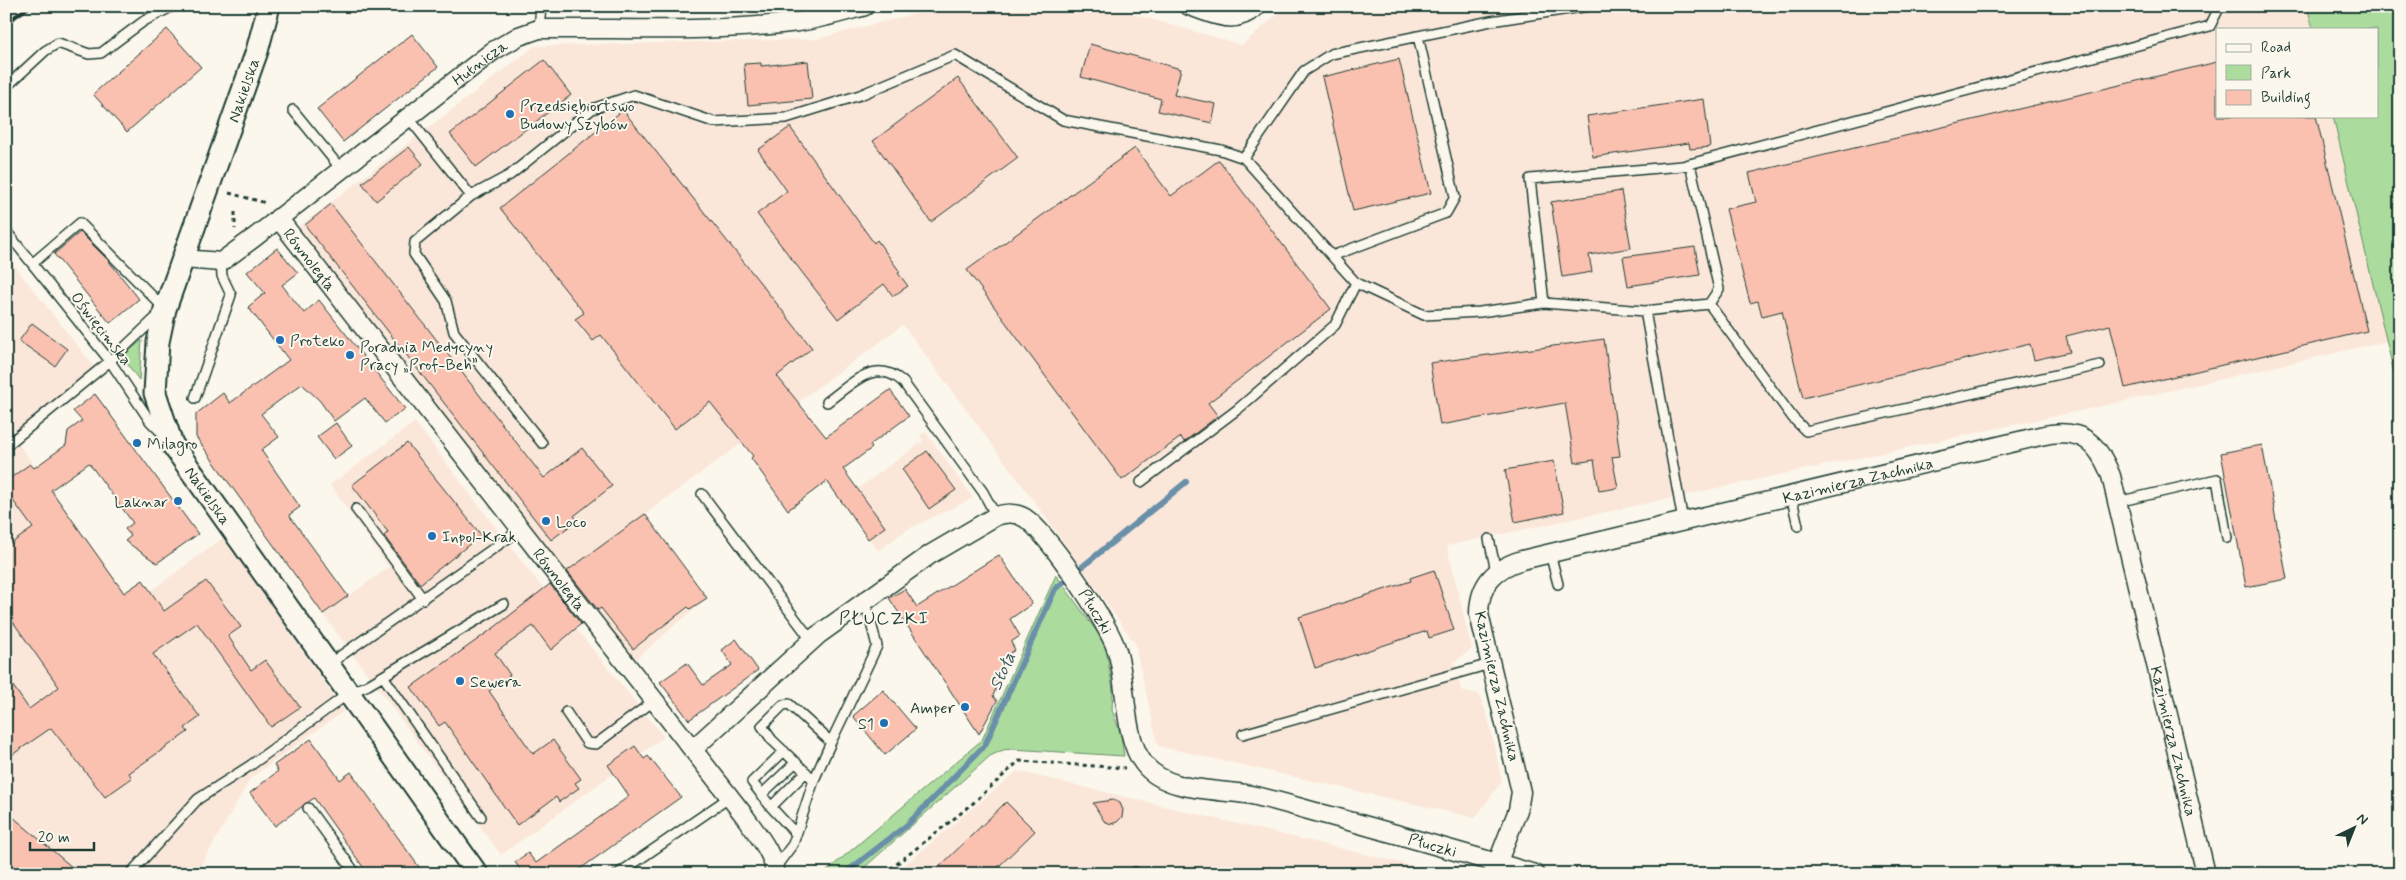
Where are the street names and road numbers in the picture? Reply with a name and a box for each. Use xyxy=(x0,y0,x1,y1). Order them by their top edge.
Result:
street label: Hutnicza xyxy=(448,36,512,91)
street label: Nakielska xyxy=(224,56,265,125)
street label: Równoległa xyxy=(278,224,340,296)
street label: Oświęcimska xyxy=(65,288,136,370)
street label: Kazimierza Zachnika xyxy=(1781,453,1935,509)
street label: Nakielska xyxy=(179,463,235,529)
street label: Równoległa xyxy=(527,544,590,616)
street label: Płuczki xyxy=(1073,585,1117,638)
street label: Kazimierza Zachnika xyxy=(1469,609,1524,764)
street label: Kazimierza Zachnika xyxy=(2145,664,2201,819)
street label: Płuczki xyxy=(1406,829,1459,863)

